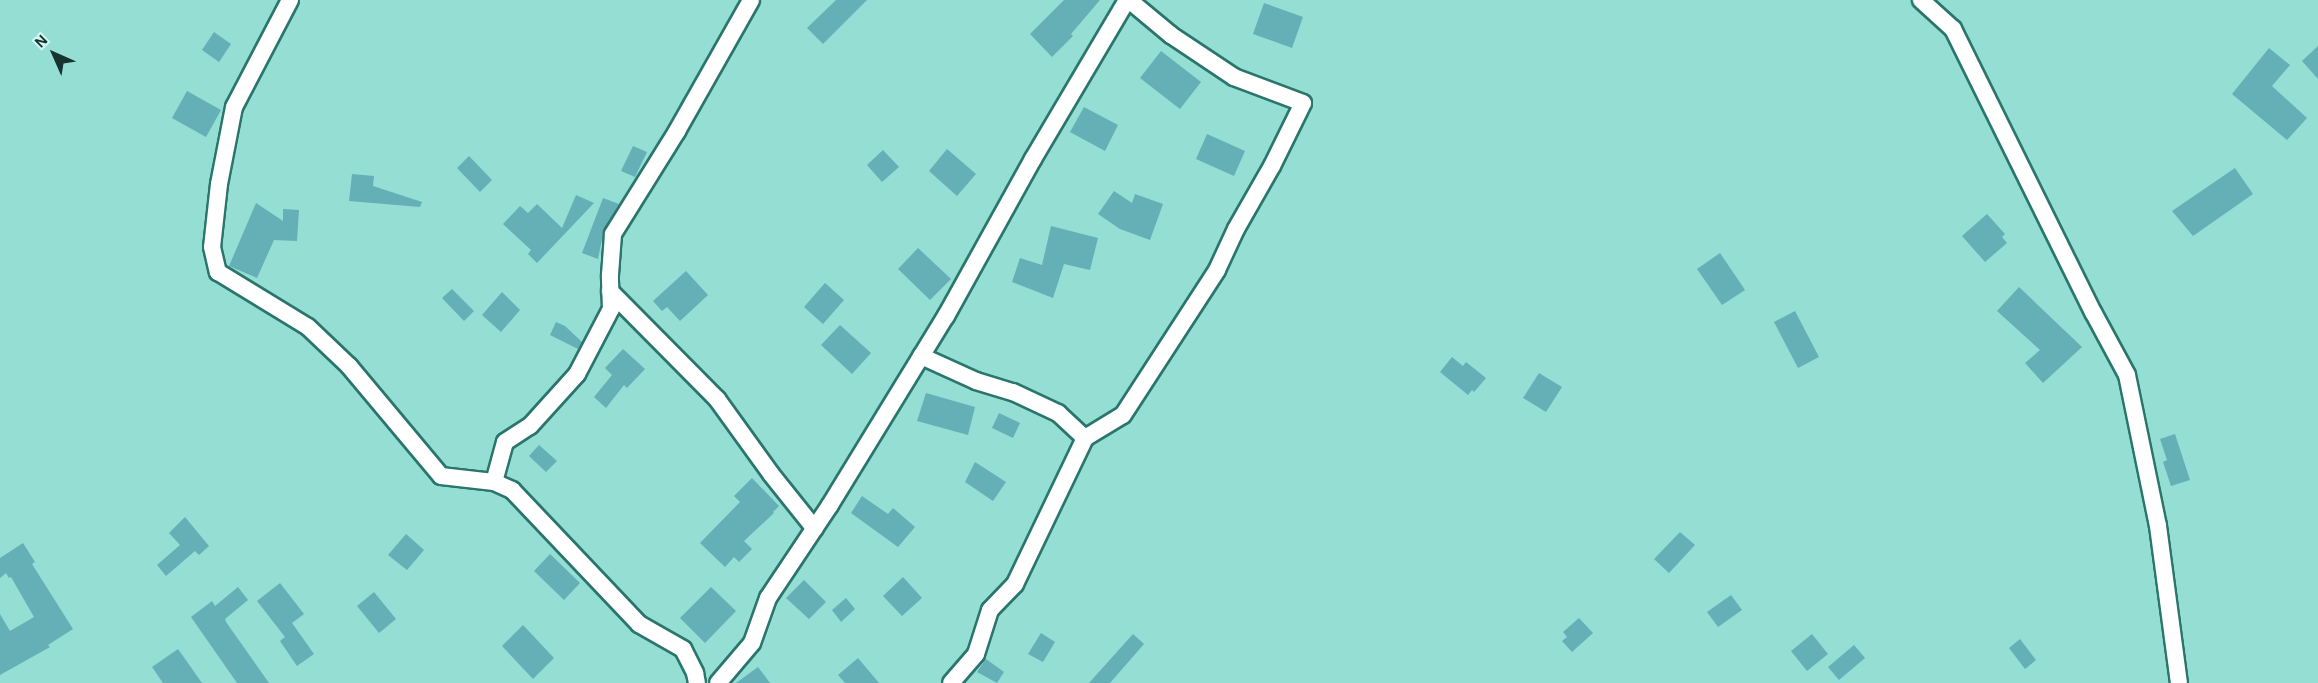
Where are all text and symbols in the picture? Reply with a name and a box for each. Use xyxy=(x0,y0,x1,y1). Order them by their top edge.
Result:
north arrow xyxy=(24,24,84,84)
text: N xyxy=(32,32,51,51)

